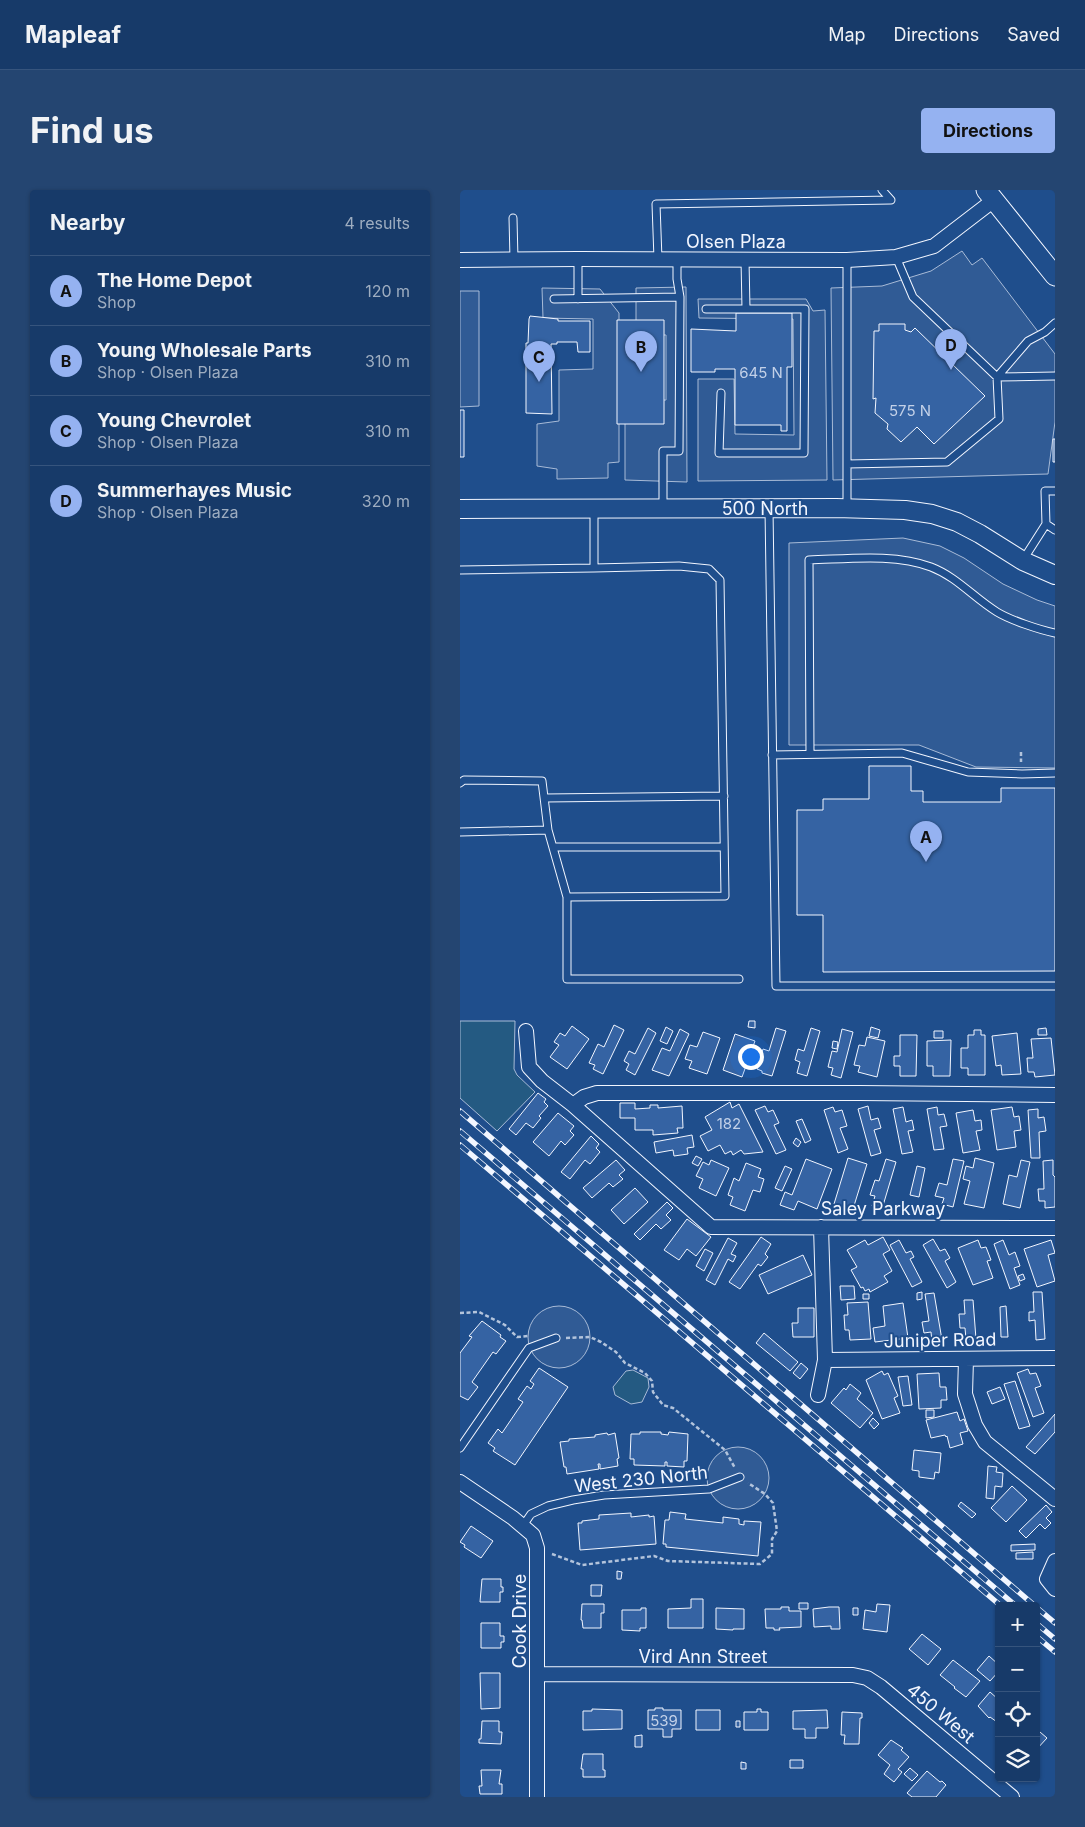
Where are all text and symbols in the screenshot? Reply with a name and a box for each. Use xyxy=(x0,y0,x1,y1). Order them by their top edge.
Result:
text: Mapleaf xyxy=(25,20,121,49)
text: Map xyxy=(828,24,866,45)
text: Directions xyxy=(894,24,979,45)
text: Saved xyxy=(1007,24,1060,45)
button: Directions xyxy=(921,108,1055,153)
text: Find us xyxy=(30,109,154,151)
text: Nearby xyxy=(50,210,125,235)
text: 4 results xyxy=(345,213,410,233)
street label: Olsen Plaza xyxy=(686,231,786,252)
text: The Home Depot xyxy=(97,269,252,292)
text: A xyxy=(60,281,72,301)
text: 120 m xyxy=(365,281,410,301)
text: Shop xyxy=(97,292,136,312)
pin: D xyxy=(935,329,967,370)
pin: B xyxy=(625,331,657,372)
text: Young Wholesale Parts xyxy=(97,339,312,362)
pin: C xyxy=(523,341,555,382)
text: B xyxy=(61,351,71,371)
text: 310 m xyxy=(365,351,410,371)
text: Shop · Olsen Plaza xyxy=(97,362,238,382)
house number: 645 N xyxy=(739,363,783,382)
house number: 575 N xyxy=(889,401,931,420)
text: Young Chevrolet xyxy=(97,409,251,432)
text: C xyxy=(60,421,72,441)
text: 310 m xyxy=(365,421,410,441)
text: Shop · Olsen Plaza xyxy=(97,432,238,452)
text: Summerhayes Music xyxy=(97,479,292,502)
text: D xyxy=(60,491,72,511)
text: 320 m xyxy=(362,491,410,511)
street label: 500 North xyxy=(722,498,808,519)
text: Shop · Olsen Plaza xyxy=(97,502,238,522)
pin: A xyxy=(910,821,942,862)
your location xyxy=(738,1044,764,1070)
house number: 182 xyxy=(717,1114,741,1133)
street label: Saley Parkway xyxy=(821,1198,945,1219)
street label: Juniper Road xyxy=(883,1329,997,1351)
street label: West 230 North xyxy=(573,1462,709,1496)
street label: Cook Drive xyxy=(509,1574,530,1668)
map controls xyxy=(995,1602,1040,1782)
button: + xyxy=(995,1602,1040,1647)
street label: Vird Ann Street xyxy=(639,1646,768,1667)
button: − xyxy=(995,1647,1040,1692)
street label: 450 West xyxy=(903,1679,979,1747)
button: locate xyxy=(995,1692,1040,1737)
house number: 539 xyxy=(650,1711,678,1730)
button: layers xyxy=(995,1737,1040,1782)

